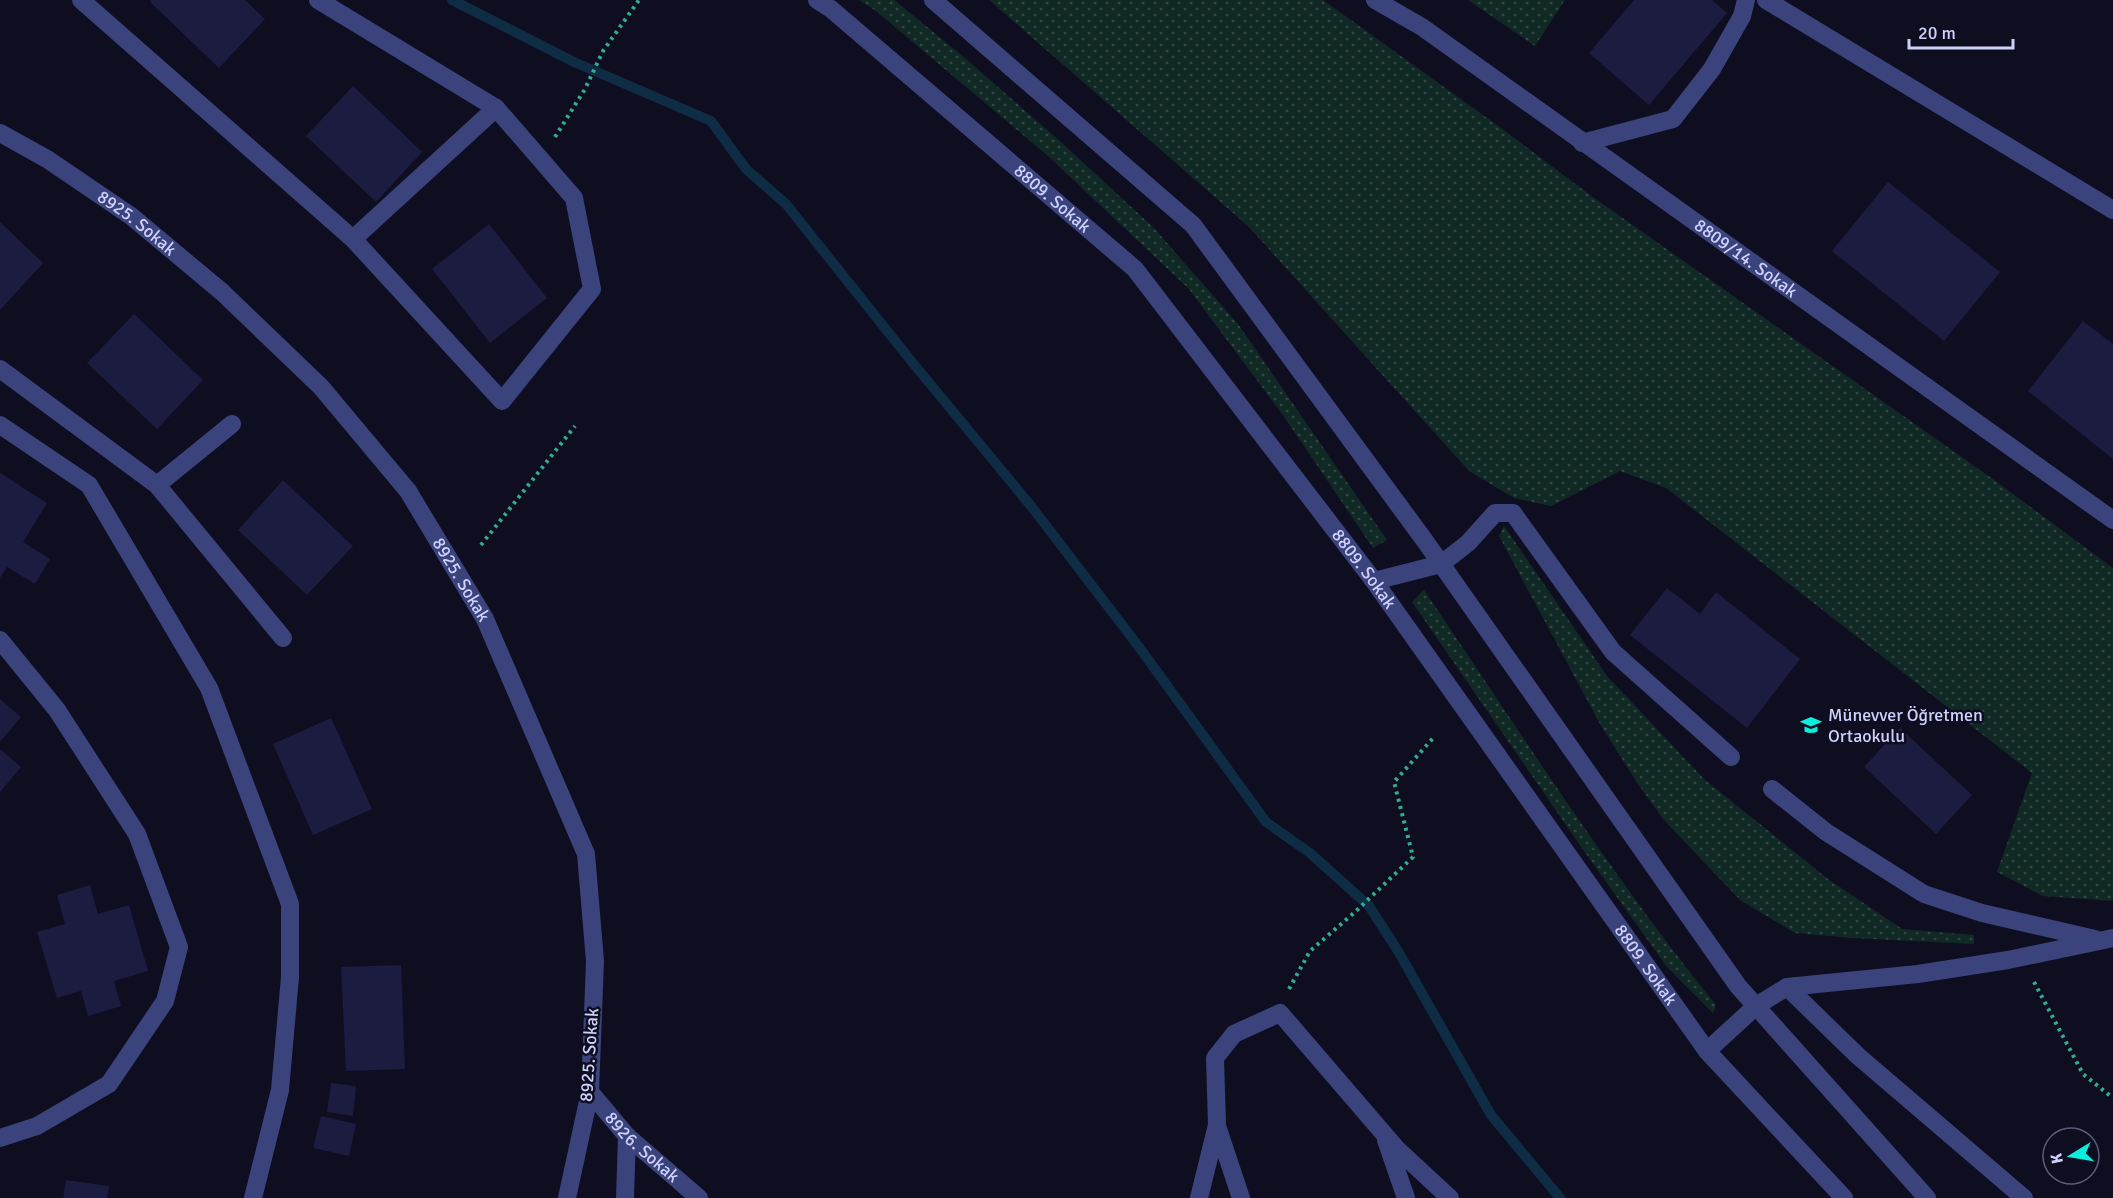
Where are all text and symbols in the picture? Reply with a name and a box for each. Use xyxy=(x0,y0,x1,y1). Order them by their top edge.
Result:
scale bar xyxy=(1909,12,2012,50)
text: 20 m xyxy=(1918,22,1956,44)
street label: 8809. Sokak xyxy=(1009,159,1095,237)
street label: 8925. Sokak xyxy=(93,185,181,260)
street label: 8809/14. Sokak xyxy=(1690,214,1802,302)
street label: 8809. Sokak xyxy=(1327,524,1401,613)
street label: 8925. Sokak xyxy=(428,534,495,626)
place label: Münevver Öğretmen Ortaokulu xyxy=(1828,704,1983,747)
school or university icon: Münevver Öğretmen Ortaokulu xyxy=(1799,713,1823,737)
street label: 8809. Sokak xyxy=(1610,920,1682,1010)
street label: 8925. Sokak xyxy=(575,1007,603,1103)
street label: 8926. Sokak xyxy=(600,1107,684,1187)
north arrow xyxy=(2041,1126,2101,1186)
text: K xyxy=(2046,1152,2068,1165)

